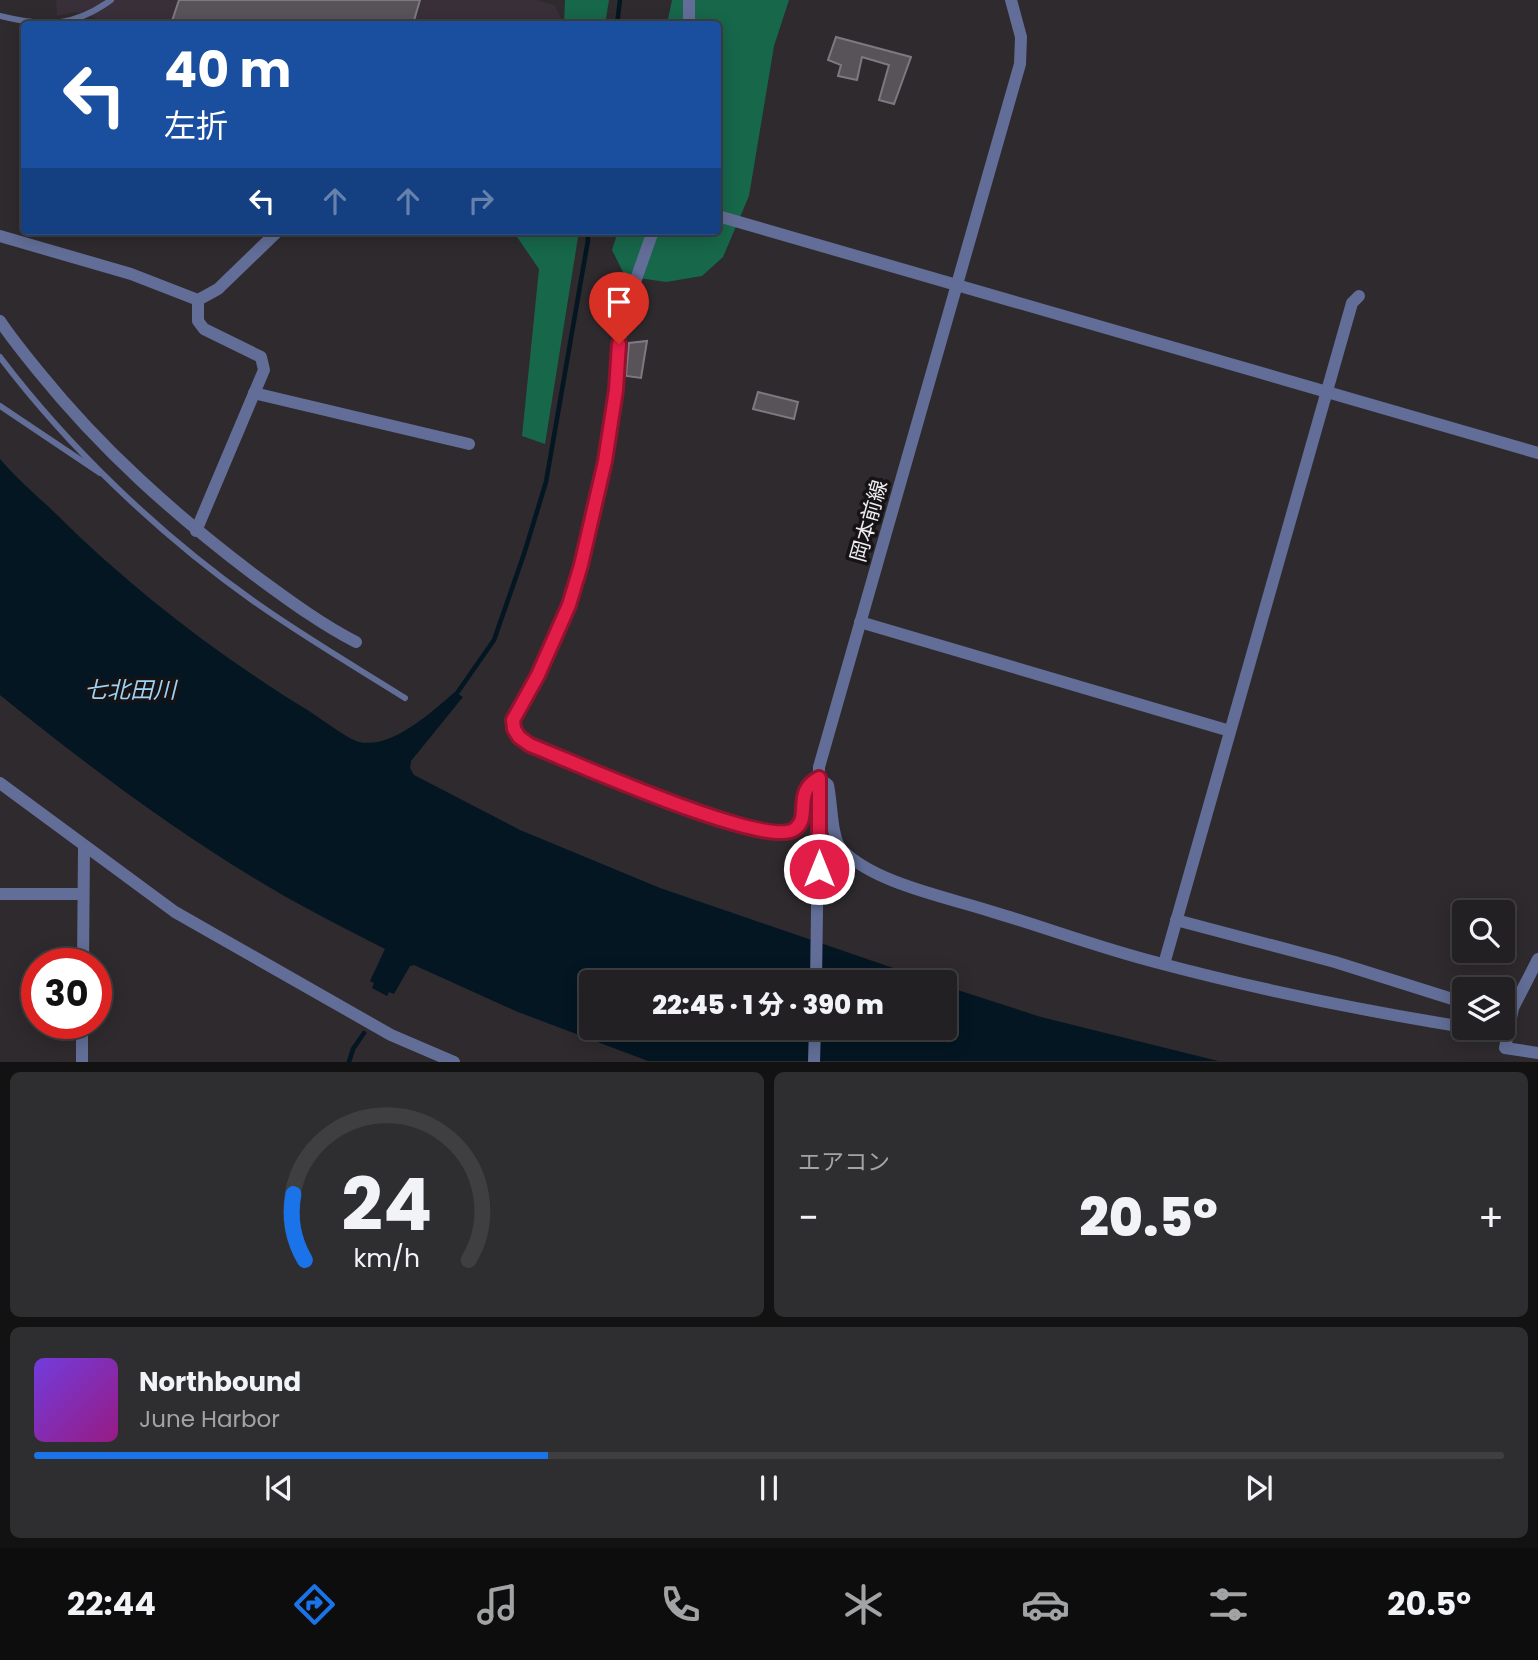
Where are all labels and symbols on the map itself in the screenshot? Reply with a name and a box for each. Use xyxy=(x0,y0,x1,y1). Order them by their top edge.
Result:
pin xyxy=(589,272,649,344)
street label: 岡本前線 xyxy=(843,476,894,565)
water label: 七北田川 xyxy=(84,674,179,706)
position arrow xyxy=(782,832,856,906)
speed limit sign: 30 xyxy=(21,948,112,1039)

